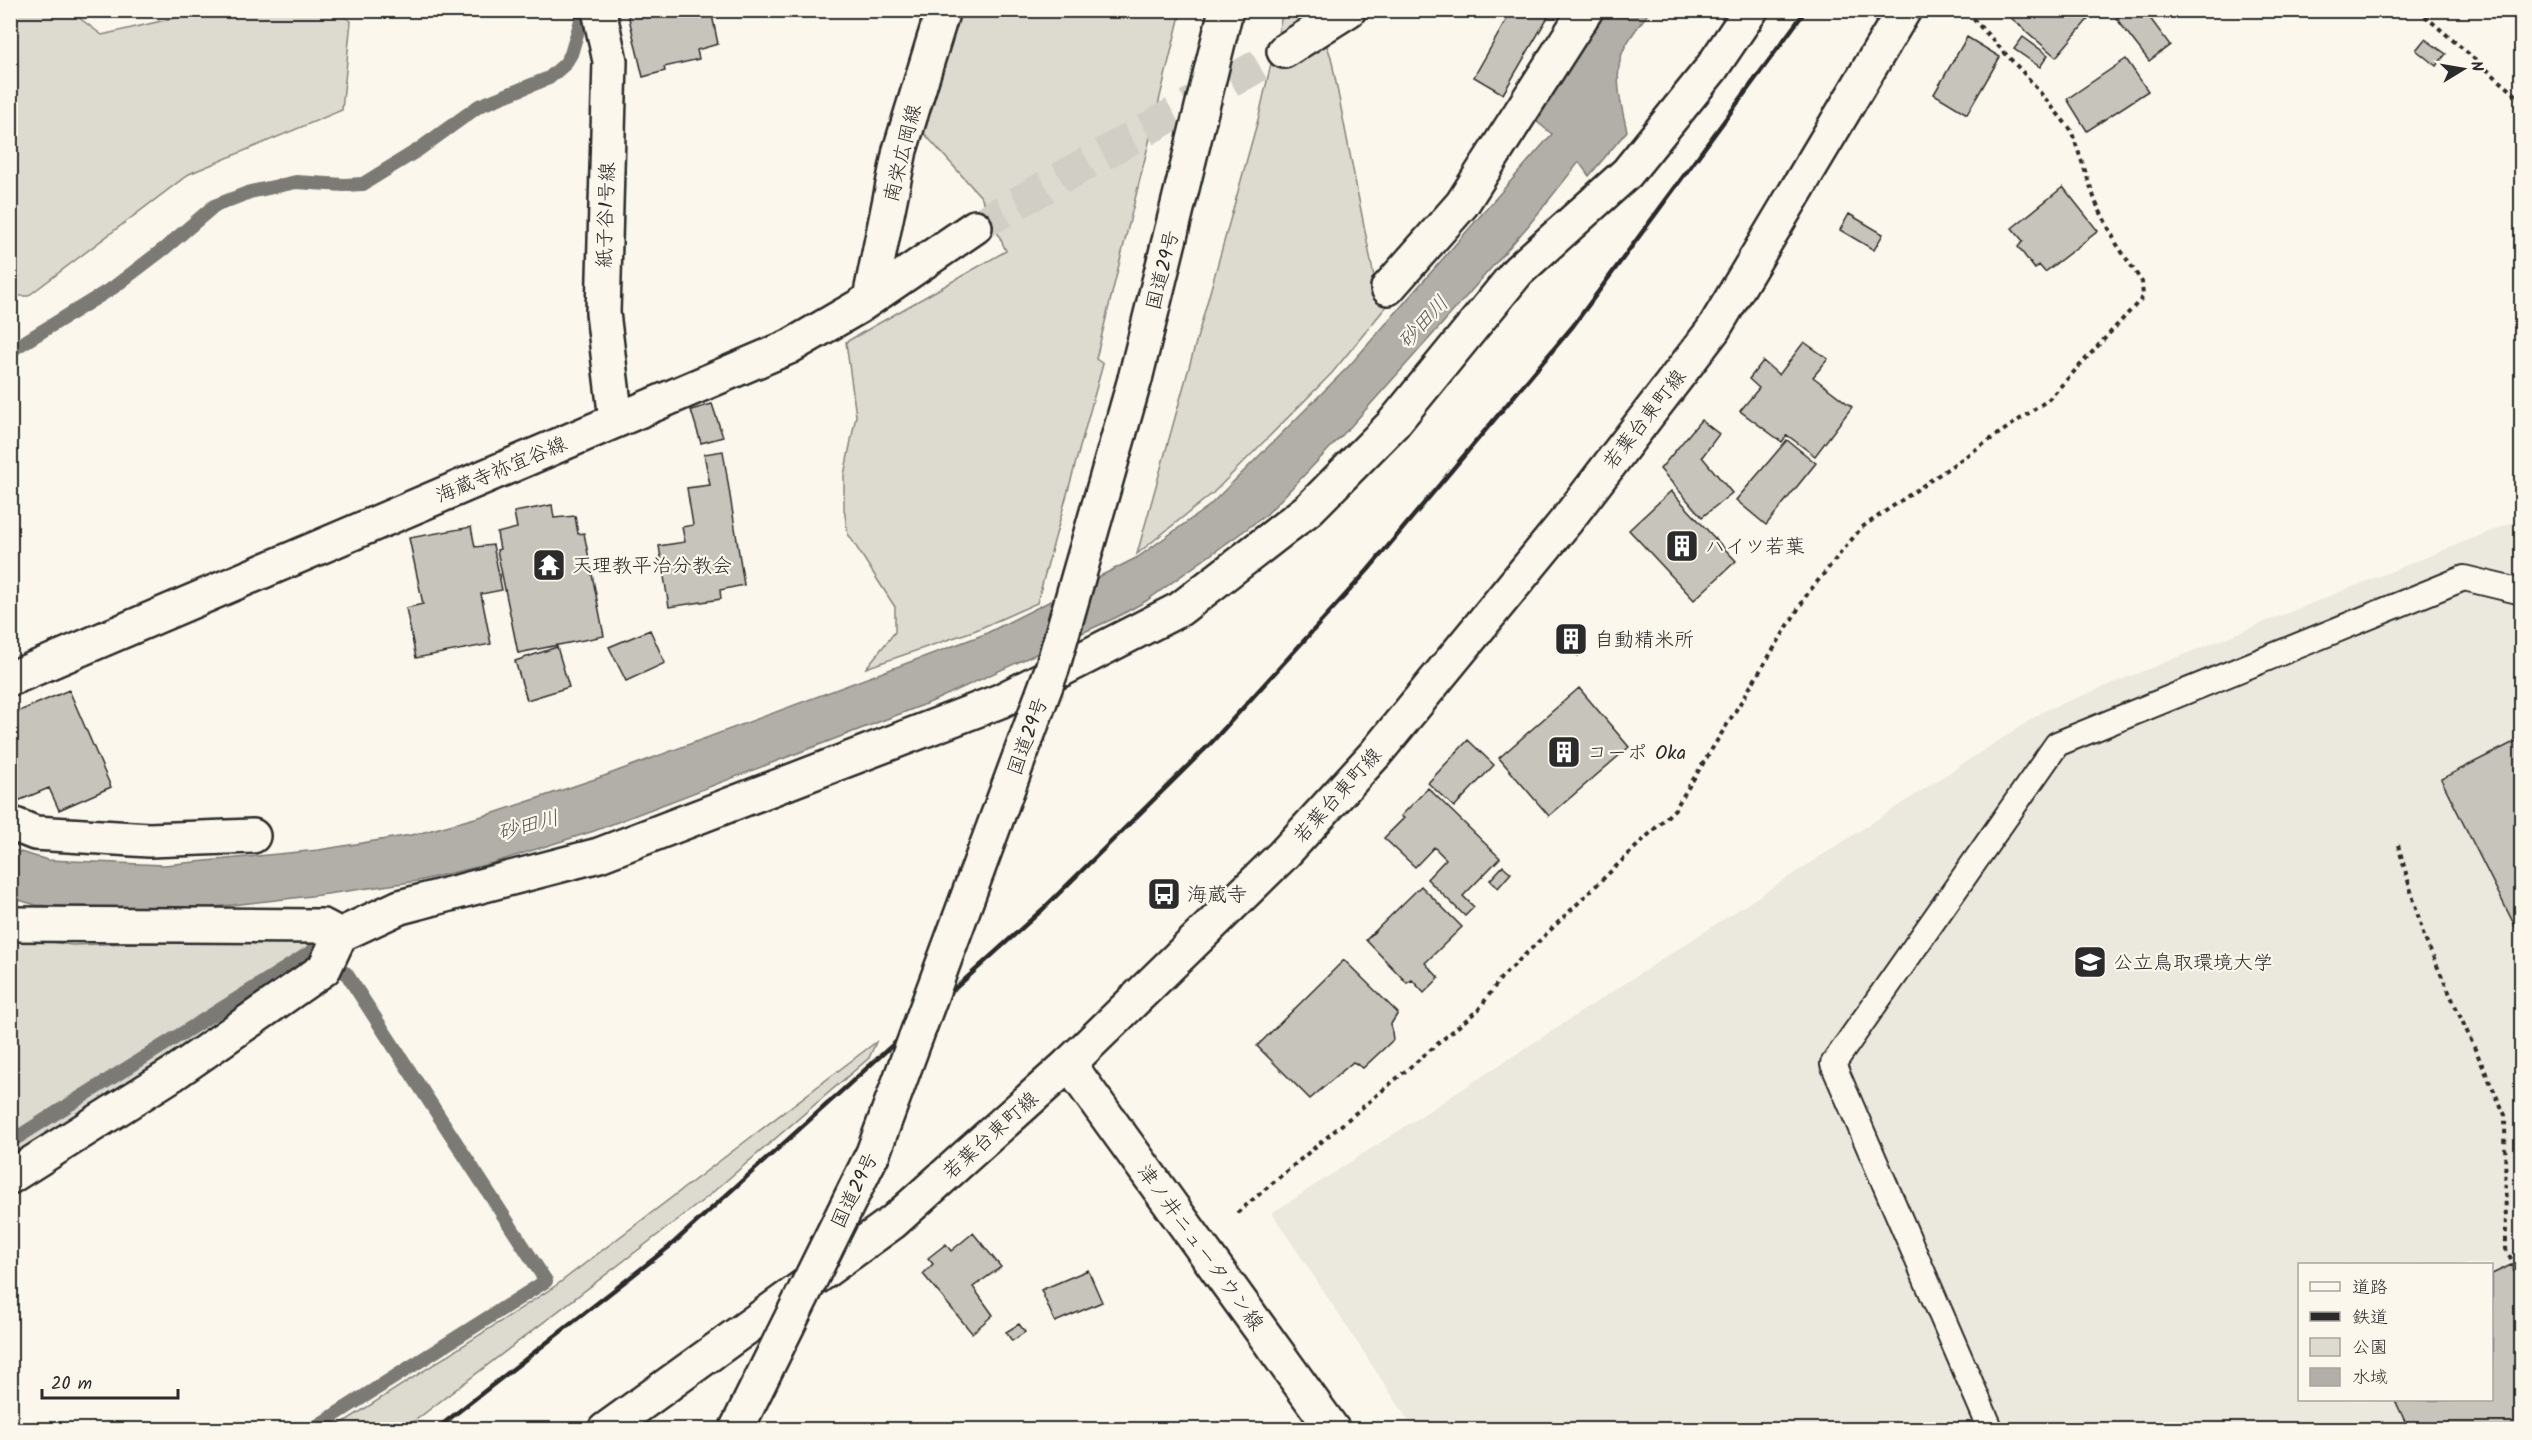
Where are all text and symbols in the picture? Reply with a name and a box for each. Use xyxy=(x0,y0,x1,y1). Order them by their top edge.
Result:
north arrow xyxy=(2433,39,2493,99)
text: N xyxy=(2463,59,2489,74)
street label: 南栄広岡線 xyxy=(876,101,932,206)
street label: 紙子谷1号線 xyxy=(589,161,625,269)
street label: 国道29号 xyxy=(1139,227,1189,314)
water label: 砂田川 xyxy=(1391,289,1458,357)
street label: 若葉台東町線 xyxy=(1596,363,1695,477)
street label: 海蔵寺祢宜谷線 xyxy=(431,429,572,513)
building icon: ハイツ若葉 xyxy=(1664,528,1700,564)
place label: ハイツ若葉 xyxy=(1705,532,1805,564)
temple icon: 天理教平治分教会 xyxy=(531,547,567,583)
place label: 天理教平治分教会 xyxy=(572,551,732,583)
building icon: 自動精米所 xyxy=(1553,621,1589,657)
place label: 自動精米所 xyxy=(1594,625,1694,657)
street label: 国道29号 xyxy=(1000,693,1058,780)
building icon: コーポ Oka xyxy=(1546,734,1582,770)
place label: コーポ Oka xyxy=(1587,738,1686,770)
street label: 若葉台東町線 xyxy=(1286,741,1391,852)
water label: 砂田川 xyxy=(494,802,563,851)
bus stop icon: 海蔵寺 xyxy=(1146,876,1182,912)
place label: 海蔵寺 xyxy=(1187,880,1247,912)
school or university icon: 公立鳥取環境大学 xyxy=(2072,944,2108,980)
place label: 公立鳥取環境大学 xyxy=(2113,948,2273,980)
street label: 若葉台東町線 xyxy=(936,1084,1047,1189)
street label: 国道29号 xyxy=(824,1147,888,1234)
street label: 津ノ井ニュータウン線 xyxy=(1128,1158,1271,1338)
legend xyxy=(2298,1263,2493,1401)
text: 道路 xyxy=(2352,1274,2388,1303)
text: 鉄道 xyxy=(2352,1304,2388,1333)
text: 公園 xyxy=(2352,1334,2388,1363)
scale bar xyxy=(42,1362,178,1400)
text: 水域 xyxy=(2352,1364,2388,1393)
text: 20 m xyxy=(51,1370,92,1399)

